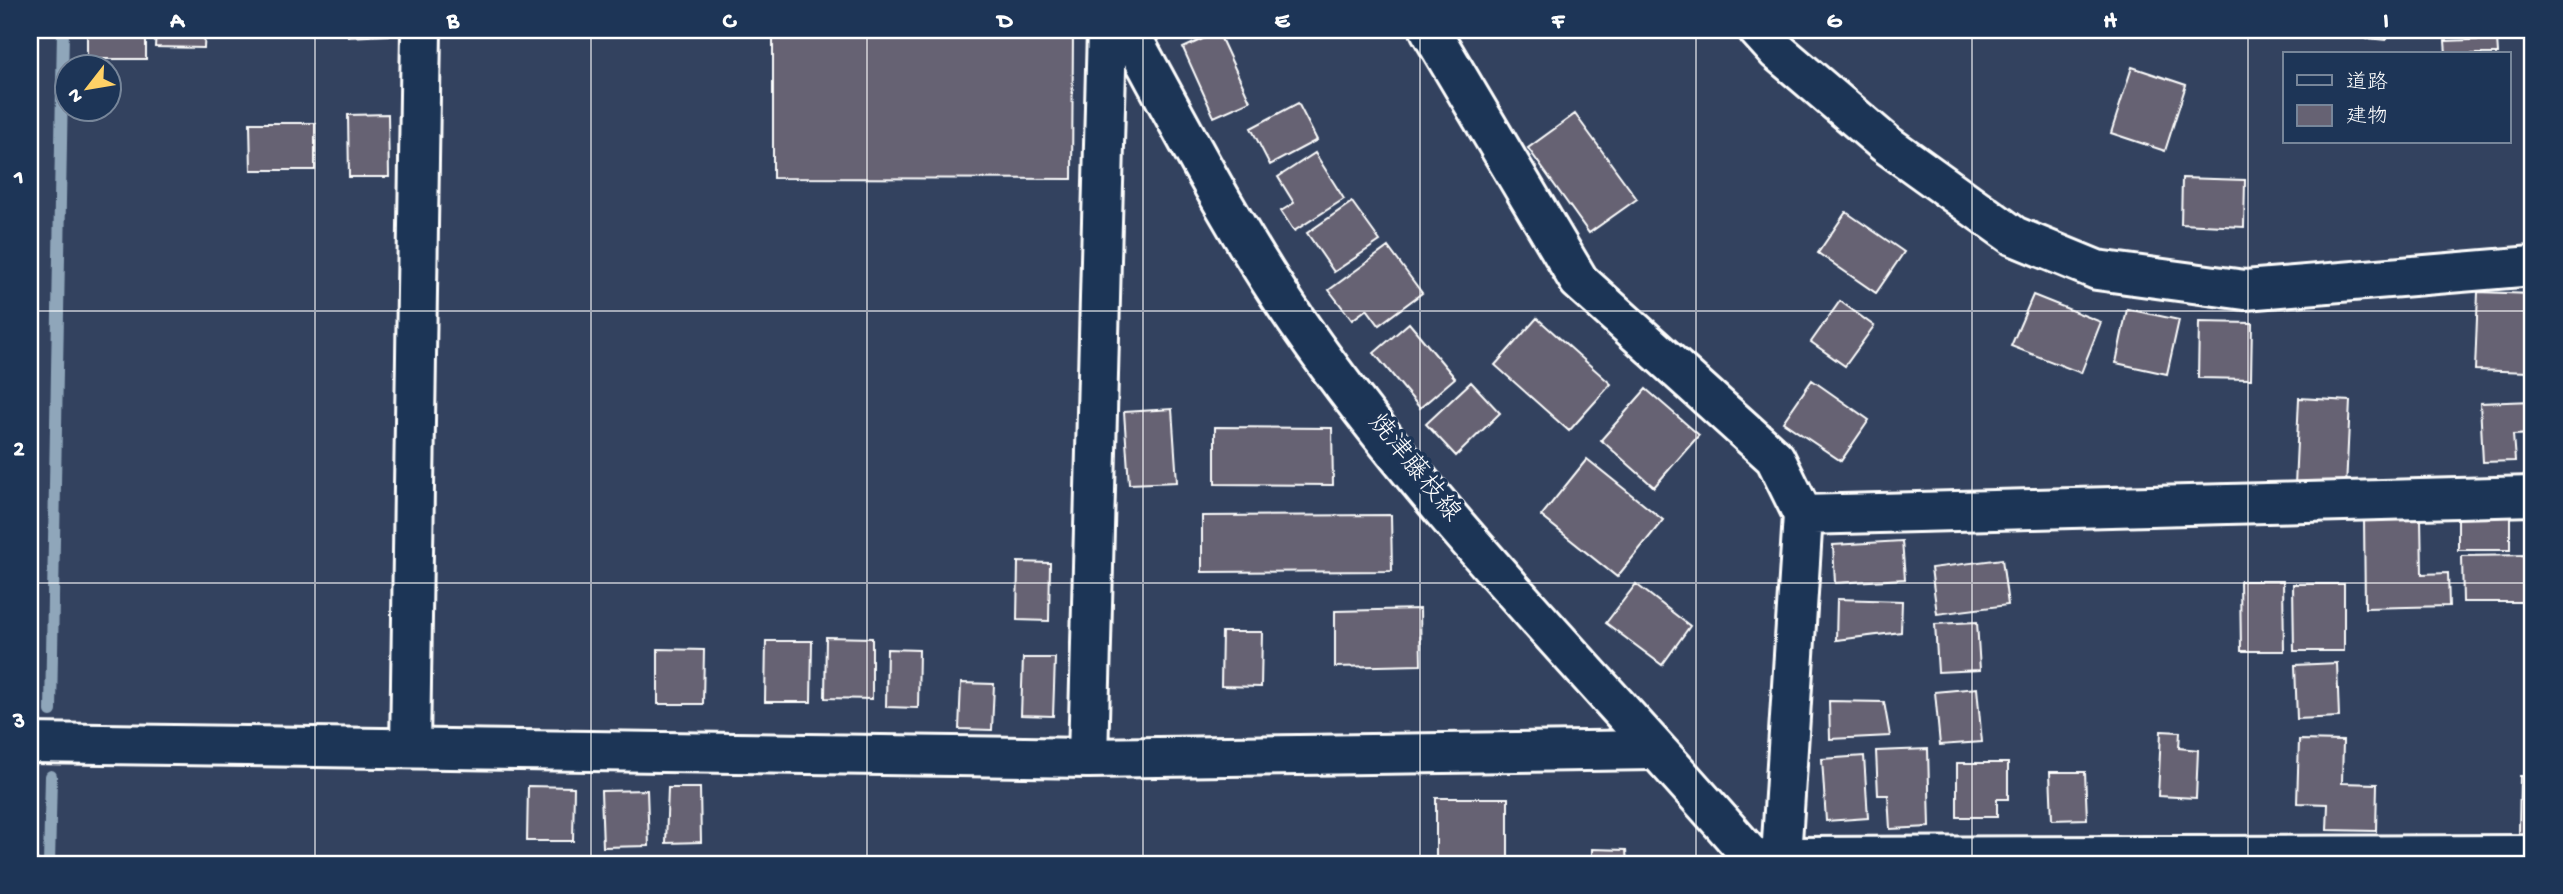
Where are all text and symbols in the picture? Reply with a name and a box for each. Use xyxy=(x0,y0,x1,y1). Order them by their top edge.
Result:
text: A xyxy=(169,9,185,36)
text: B xyxy=(446,9,460,36)
text: C xyxy=(723,9,738,36)
text: D xyxy=(996,9,1014,36)
text: E xyxy=(1275,9,1291,36)
text: F xyxy=(1551,9,1566,36)
text: G xyxy=(1827,9,1843,36)
text: H xyxy=(2103,9,2117,36)
text: I xyxy=(2383,9,2389,36)
north arrow xyxy=(52,52,122,122)
legend xyxy=(2283,52,2510,144)
text: 道路 xyxy=(2346,71,2388,97)
text: N xyxy=(63,84,89,106)
text: 建物 xyxy=(2346,105,2388,131)
text: 1 xyxy=(13,165,24,192)
street label: 焼津藤枝線 xyxy=(1360,407,1468,529)
text: 2 xyxy=(13,437,25,464)
text: 3 xyxy=(12,709,25,736)

